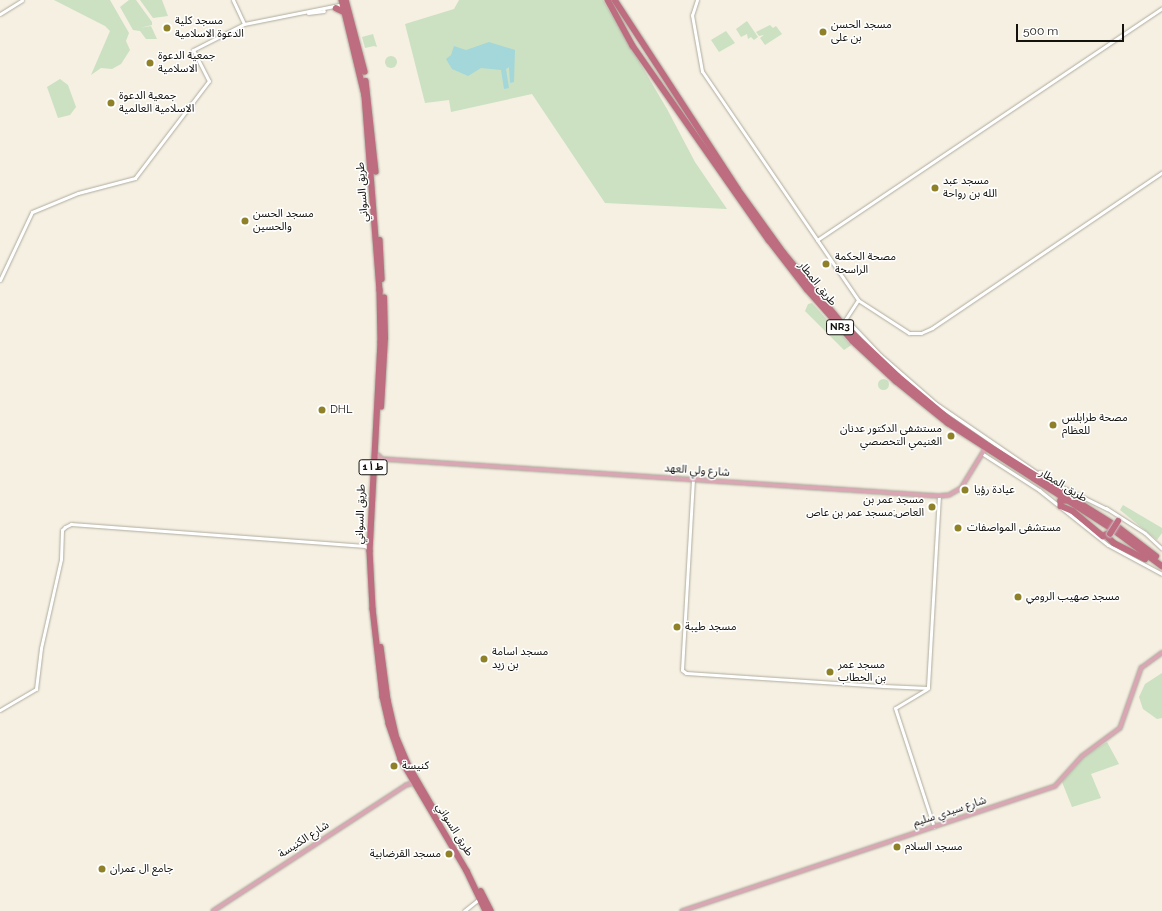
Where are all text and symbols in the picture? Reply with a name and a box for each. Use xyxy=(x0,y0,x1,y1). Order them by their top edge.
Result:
place label: مسجد كلية الدعوة الاسلامية xyxy=(175,15,244,41)
scale bar xyxy=(1018,16,1126,42)
place label: مسجد الحسن بن على xyxy=(831,19,892,45)
marker: مسجد كلية الدعوة الاسلامية xyxy=(162,23,172,33)
text: 500 m xyxy=(1023,24,1058,38)
marker: مسجد الحسن بن على xyxy=(818,27,828,37)
place label: جمعية الدعوة الاسلامية xyxy=(158,50,215,76)
marker: جمعية الدعوة الاسلامية xyxy=(145,58,155,68)
place label: جمعية الدعوة الاسلامية العالمية xyxy=(119,90,194,116)
marker: جمعية الدعوة الاسلامية العالمية xyxy=(106,98,116,108)
street label: طريق السواني xyxy=(354,162,372,222)
place label: مسجد عبد الله بن رواحة xyxy=(943,175,997,201)
marker: مسجد عبد الله بن رواحة xyxy=(930,183,940,193)
place label: مسجد الحسن والحسين xyxy=(253,208,314,234)
marker: مسجد الحسن والحسين xyxy=(240,216,250,226)
place label: مصحة الحكمة الراسخة xyxy=(835,251,896,277)
marker: مصحة الحكمة الراسخة xyxy=(820,258,832,270)
street label: طريق المطار xyxy=(795,259,839,309)
road number: NR3 xyxy=(826,319,854,335)
place label: DHL xyxy=(330,403,352,417)
marker: DHL xyxy=(317,405,327,415)
place label: مصحة طرابلس للعظام xyxy=(1062,412,1128,438)
marker: مصحة طرابلس للعظام xyxy=(1047,419,1059,431)
place label: مستشفي الدكتور عدنان الغنيمي التخصصي xyxy=(840,423,942,449)
marker: مستشفي الدكتور عدنان الغنيمي التخصصي xyxy=(945,430,957,442)
road number: ط أ 1 xyxy=(358,459,388,475)
street label: شارع ولي العهد xyxy=(664,462,730,480)
street label: طريق المطار xyxy=(1037,467,1089,505)
place label: عيادة رؤيا xyxy=(974,483,1015,497)
street label: طريق السواني xyxy=(353,484,369,544)
marker: عيادة رؤيا xyxy=(959,484,971,496)
place label: مسجد عمر بن العاص;مسجد عمر بن عاص xyxy=(806,494,924,520)
marker: مسجد عمر بن العاص;مسجد عمر بن عاص xyxy=(927,502,937,512)
place label: مستشفى المواصفات xyxy=(967,521,1061,535)
marker: مستشفى المواصفات xyxy=(952,522,964,534)
place label: مسجد صهيب الرومي xyxy=(1026,590,1120,604)
marker: مسجد صهيب الرومي xyxy=(1013,592,1023,602)
place label: مسجد طيبة xyxy=(685,620,736,634)
marker: مسجد طيبة xyxy=(672,622,682,632)
place label: مسجد اسامة بن زيد xyxy=(492,646,548,672)
marker: مسجد اسامة بن زيد xyxy=(479,654,489,664)
place label: مسجد عمر بن الخطاب xyxy=(838,659,886,685)
marker: مسجد عمر بن الخطاب xyxy=(825,667,835,677)
place label: كنيسة xyxy=(402,759,429,773)
marker: كنيسة xyxy=(389,761,399,771)
street label: شارع سيدي سليم xyxy=(912,794,988,830)
street label: طريق السواني xyxy=(432,801,476,859)
street label: شارع الكنيسة xyxy=(276,819,332,861)
place label: مسجد السلام xyxy=(905,840,963,854)
marker: مسجد السلام xyxy=(892,842,902,852)
place label: مسجد القرضابية xyxy=(370,847,441,861)
marker: مسجد القرضابية xyxy=(444,849,454,859)
place label: جامع ال عمران xyxy=(110,862,173,876)
marker: جامع ال عمران xyxy=(97,864,107,874)

